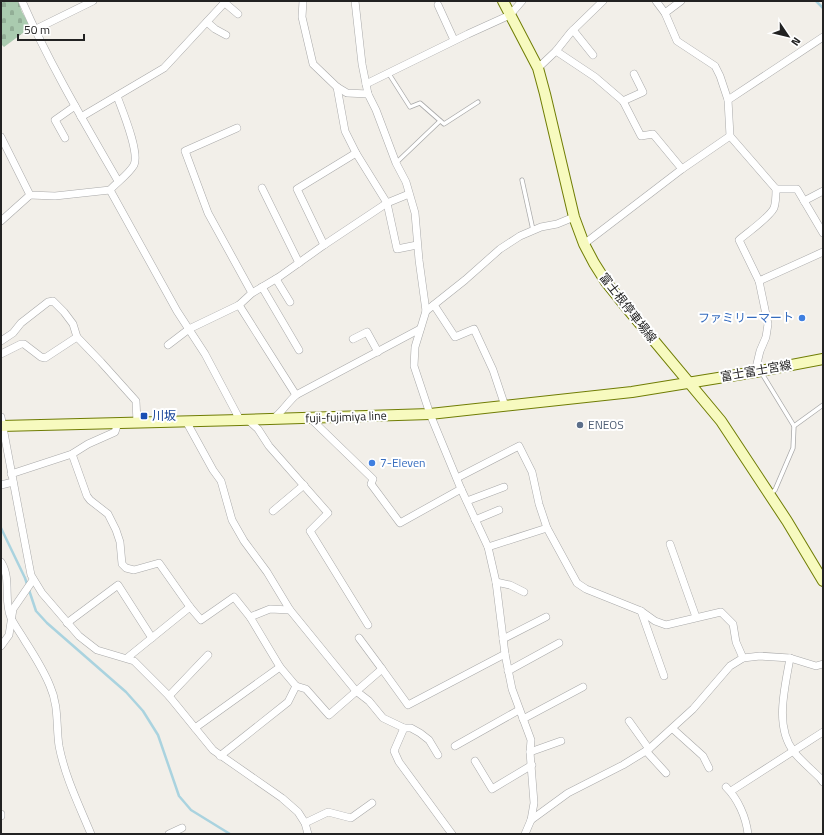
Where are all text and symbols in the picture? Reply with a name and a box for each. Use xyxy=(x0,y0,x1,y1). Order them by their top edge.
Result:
scale bar xyxy=(18,16,84,42)
north arrow xyxy=(768,16,808,56)
text: 50 m xyxy=(24,20,50,39)
text: N xyxy=(787,34,805,49)
street label: 富士根停車場線 xyxy=(595,269,662,347)
place label: ファミリーマート xyxy=(698,308,794,327)
marker: ファミリーマート xyxy=(797,313,807,323)
street label: 富士富士宮線 xyxy=(719,355,793,386)
place label: 川坂 xyxy=(152,406,176,425)
street label: fuji-fujimiya line xyxy=(305,406,387,427)
marker: 川坂 xyxy=(139,411,149,421)
place label: ENEOS xyxy=(588,415,624,434)
marker: ENEOS xyxy=(575,420,585,430)
place label: 7-Eleven xyxy=(380,453,426,472)
marker: 7-Eleven xyxy=(367,458,377,468)

